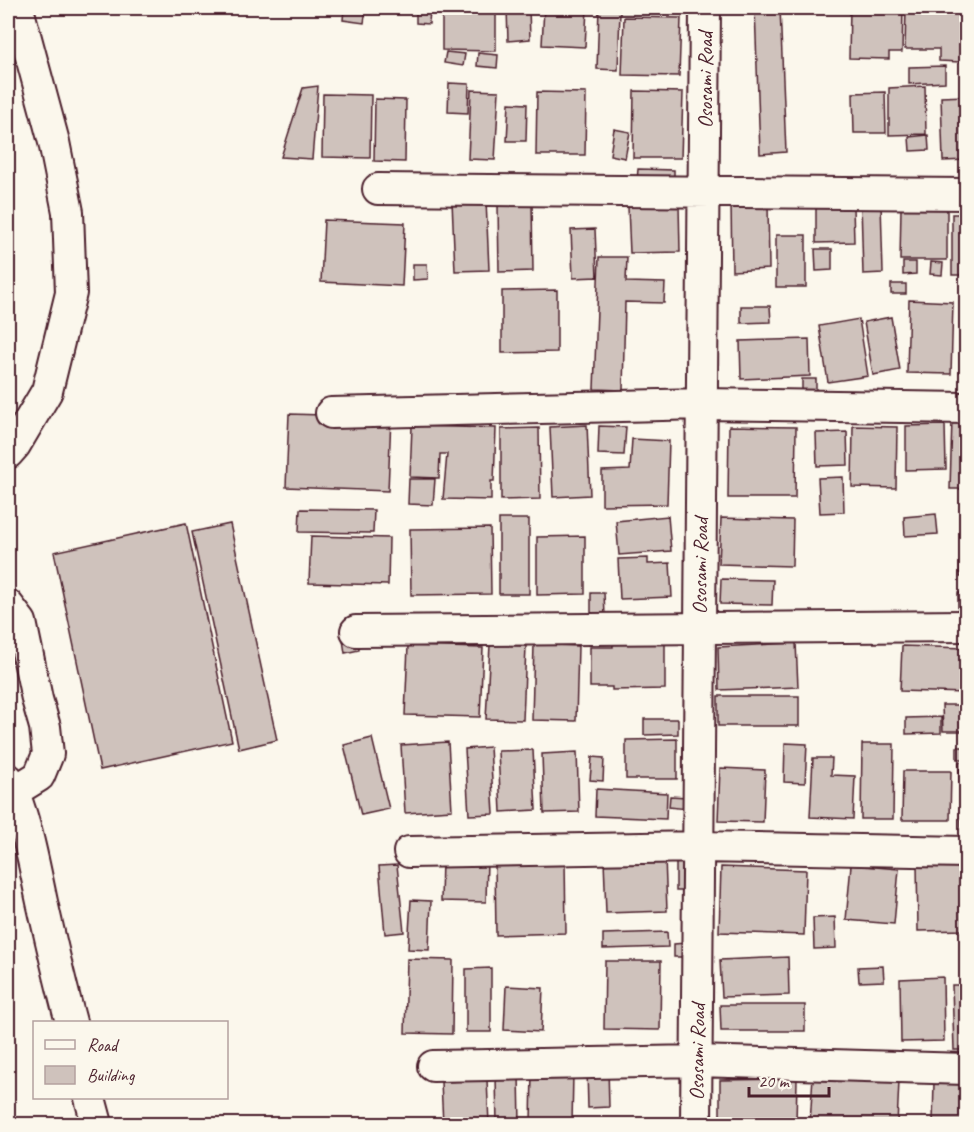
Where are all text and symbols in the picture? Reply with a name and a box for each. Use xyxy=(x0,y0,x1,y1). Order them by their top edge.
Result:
street label: Ososami Road xyxy=(692,28,718,128)
street label: Ososami Road xyxy=(686,514,714,615)
street label: Ososami Road xyxy=(683,1000,711,1101)
legend xyxy=(33,1021,228,1099)
text: Road xyxy=(87,1034,120,1056)
scale bar xyxy=(749,1060,828,1098)
text: Building xyxy=(87,1064,136,1086)
text: 20 m xyxy=(758,1070,791,1092)

